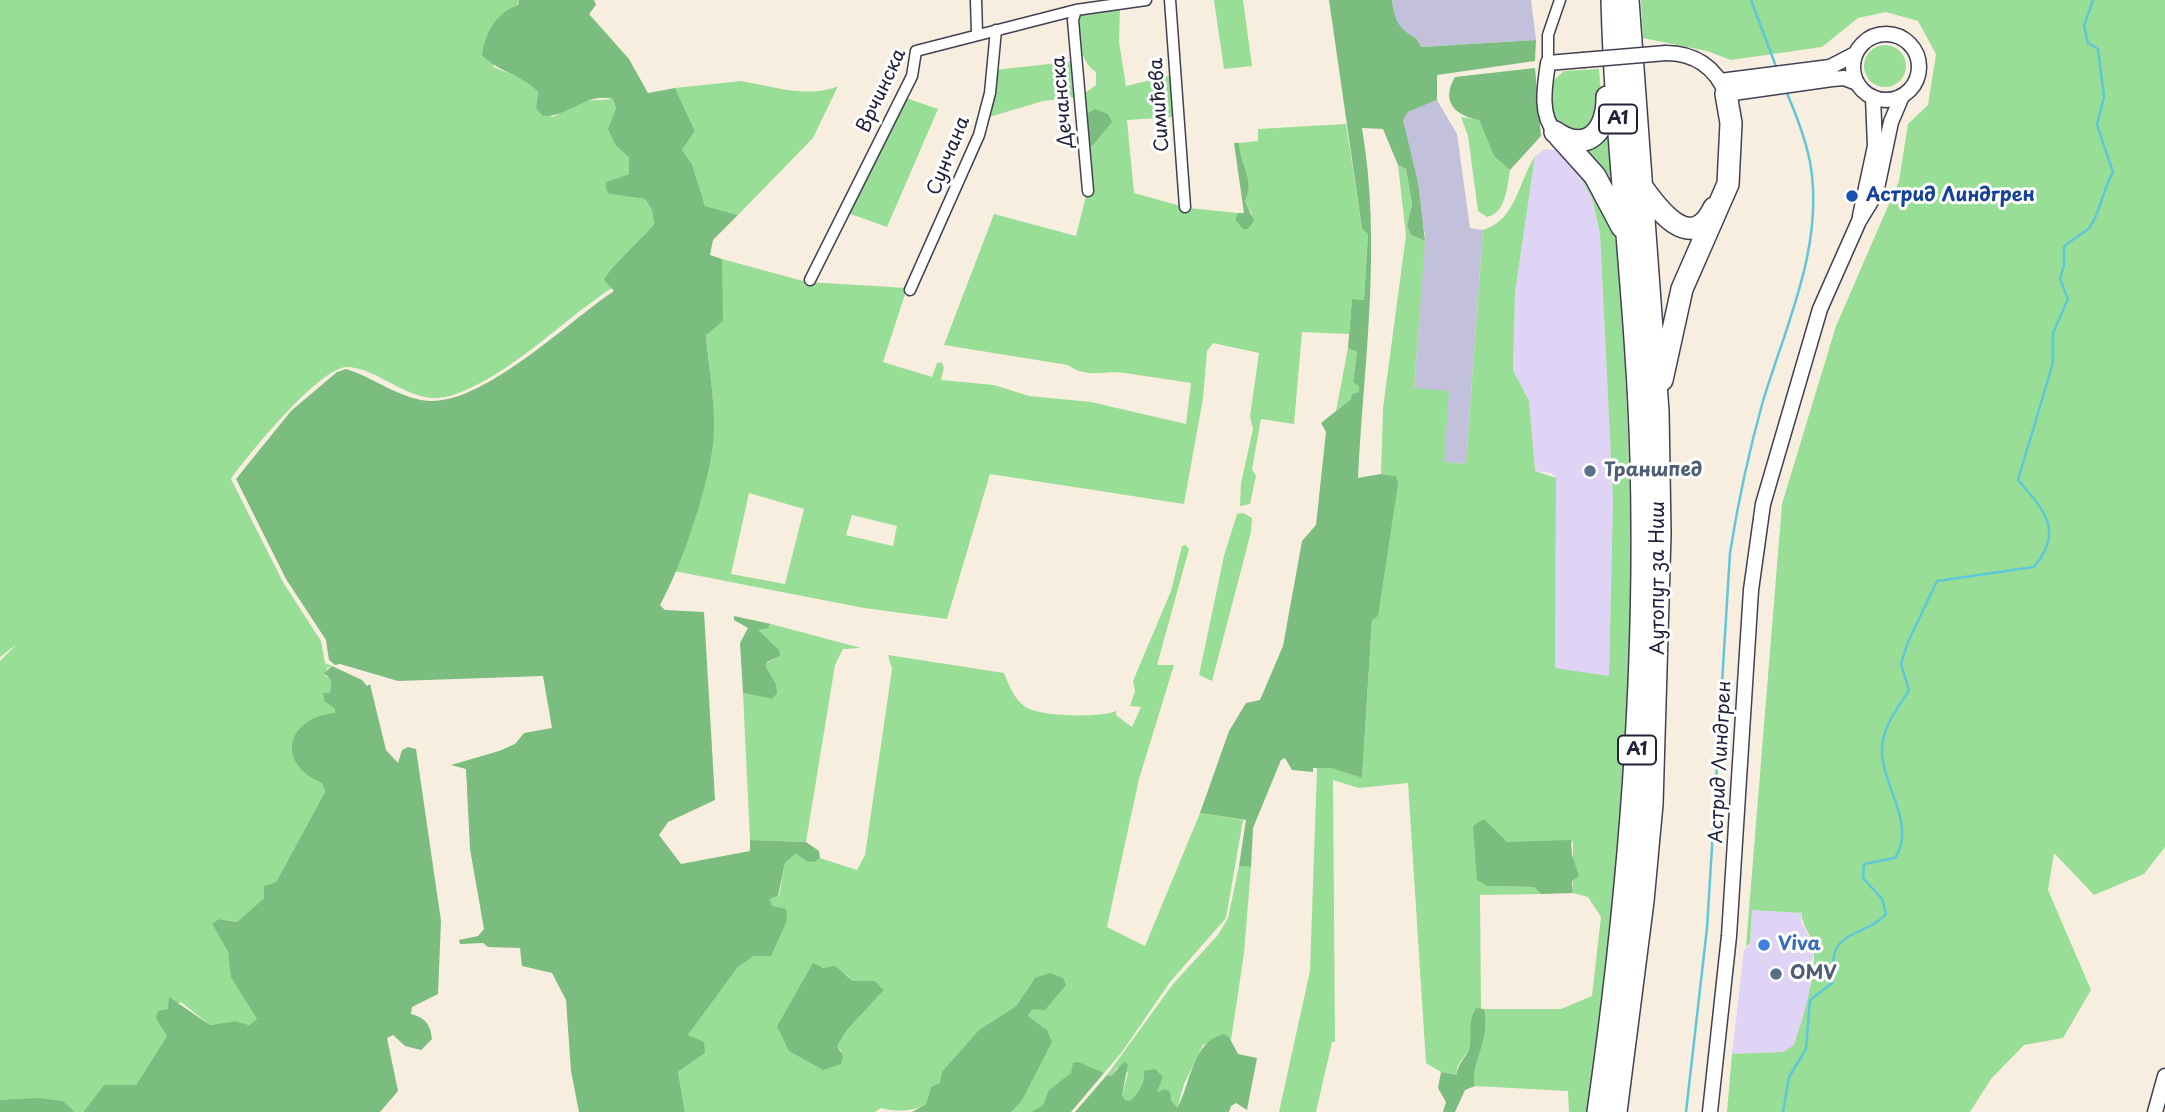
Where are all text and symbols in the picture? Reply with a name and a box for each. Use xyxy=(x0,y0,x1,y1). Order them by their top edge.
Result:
street label: Врчинска xyxy=(853,45,911,137)
street label: Дечанска xyxy=(1048,55,1078,149)
street label: Симићева xyxy=(1145,57,1175,153)
road number: A1 xyxy=(1599,104,1637,134)
street label: Сунчана xyxy=(923,113,975,199)
place label: Астрид Линдгрен xyxy=(1866,185,2035,207)
marker: Астрид Линдгрен xyxy=(1844,188,1860,204)
place label: Траншпед xyxy=(1604,460,1702,482)
marker: Траншпед xyxy=(1582,463,1598,479)
street label: Аутопут за Ниш xyxy=(1648,501,1670,655)
street label: Астрид Линдгрен xyxy=(1705,680,1737,844)
road number: A1 xyxy=(1618,736,1656,764)
place label: Viva xyxy=(1778,934,1821,956)
marker: Viva xyxy=(1756,937,1772,953)
place label: OMV xyxy=(1790,963,1836,985)
marker: OMV xyxy=(1768,966,1784,982)

